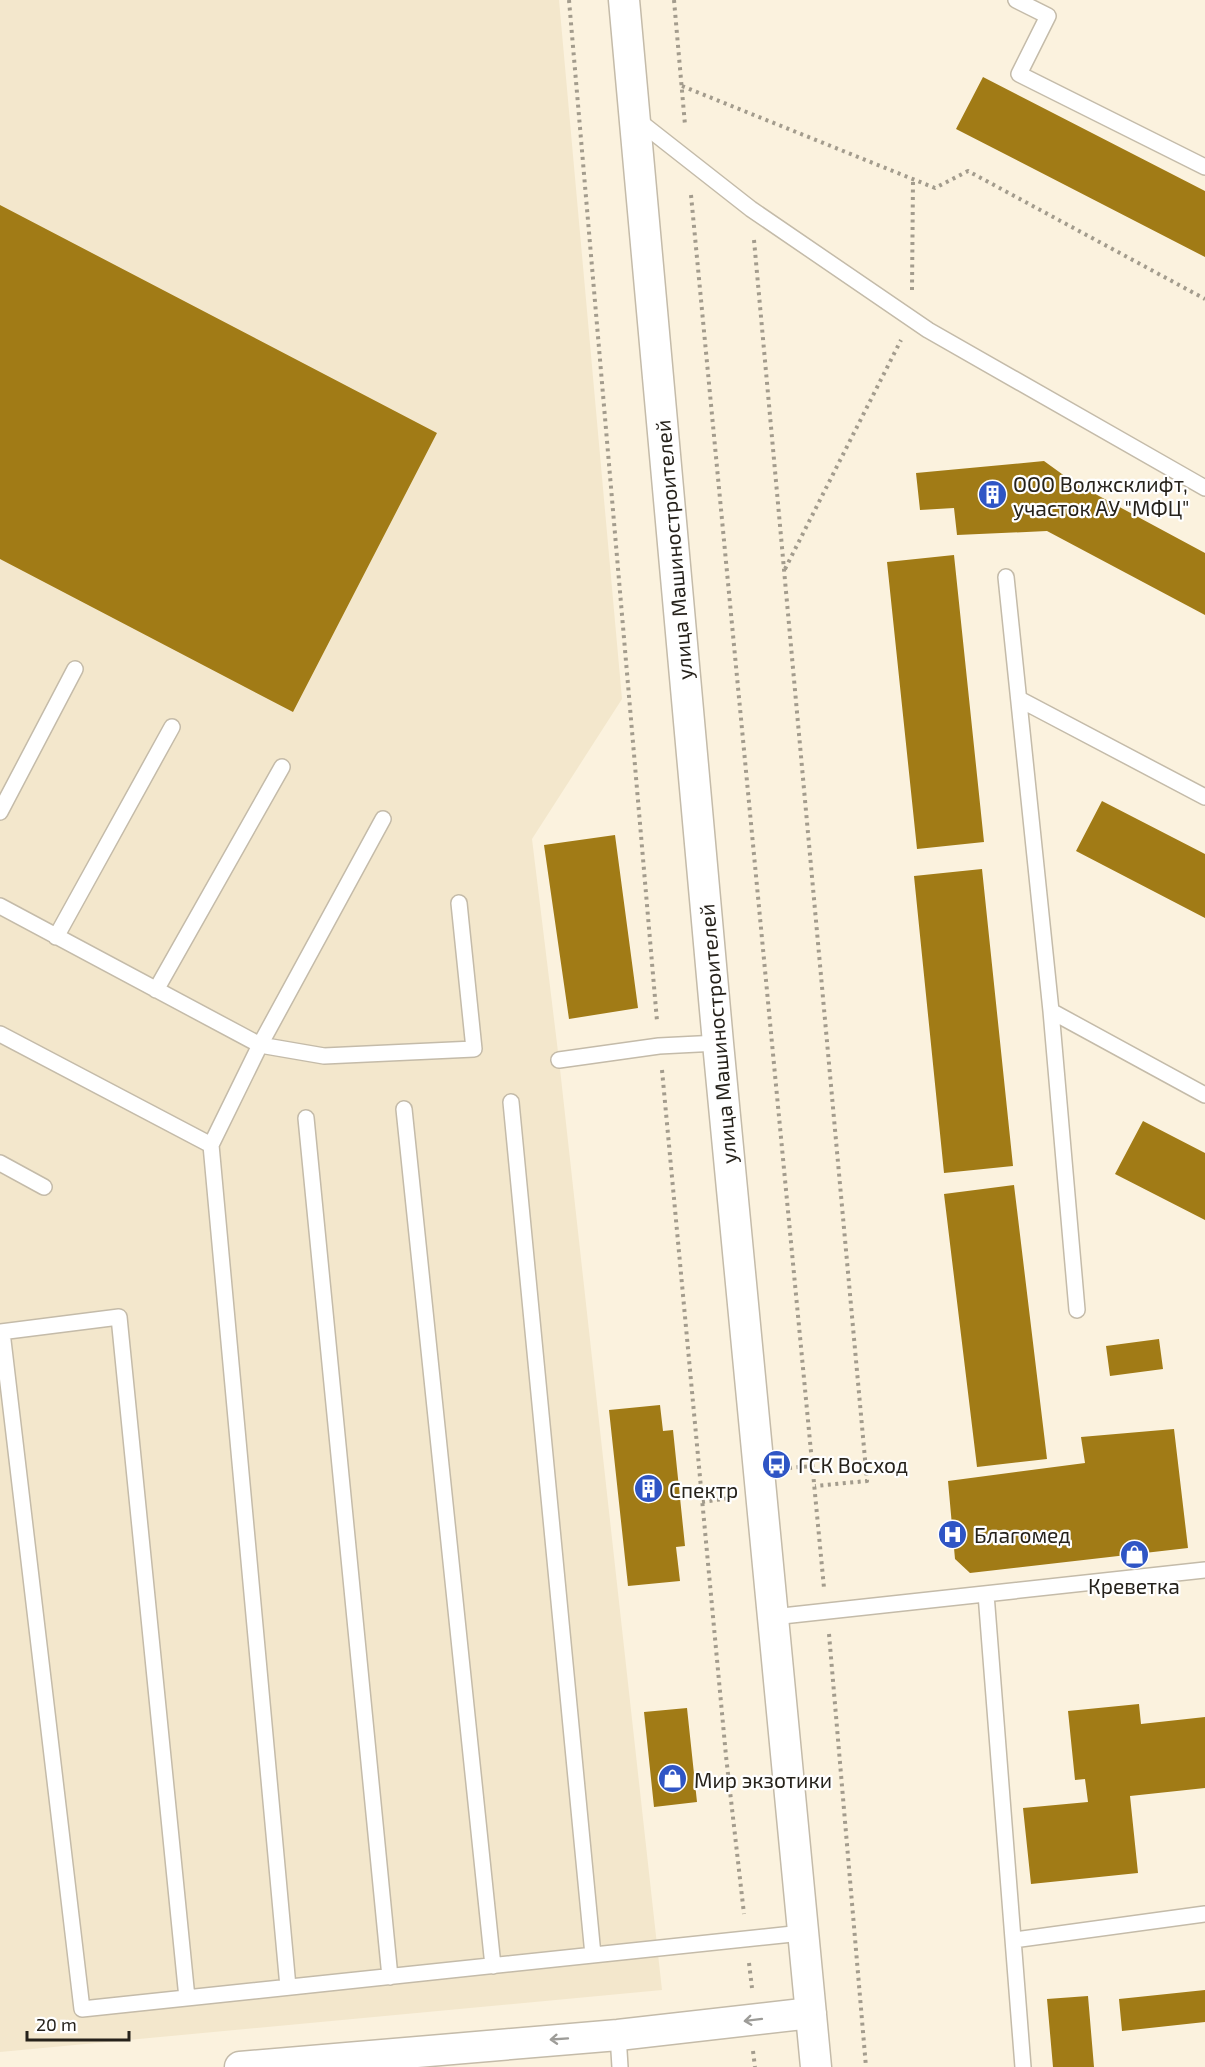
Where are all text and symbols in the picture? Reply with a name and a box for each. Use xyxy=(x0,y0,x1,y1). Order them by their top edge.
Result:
street label: улица Машиностроителей xyxy=(649,419,698,681)
place label: ООО Волжсклифт, участок АУ "МФЦ" xyxy=(1013,471,1189,521)
building icon: ООО Волжсклифт, участок АУ "МФЦ" xyxy=(976,479,1008,511)
street label: улица Машиностроителей xyxy=(693,903,742,1165)
bus stop icon: ГСК Восход xyxy=(761,1448,793,1480)
place label: ГСК Восход xyxy=(798,1452,908,1477)
building icon: Спектр xyxy=(632,1473,664,1505)
place label: Спектр xyxy=(669,1477,738,1502)
hospital icon: Благомед xyxy=(937,1518,969,1550)
place label: Благомед xyxy=(974,1522,1071,1547)
shop icon: Креветка xyxy=(1118,1538,1150,1570)
place label: Креветка xyxy=(1088,1573,1180,1598)
shop icon: Мир экзотики xyxy=(657,1763,689,1795)
place label: Мир экзотики xyxy=(694,1767,832,1792)
scale bar xyxy=(27,2004,129,2042)
text: 20 m xyxy=(36,2013,77,2035)
one-way arrow xyxy=(744,2015,764,2026)
one-way arrow xyxy=(550,2034,570,2045)

